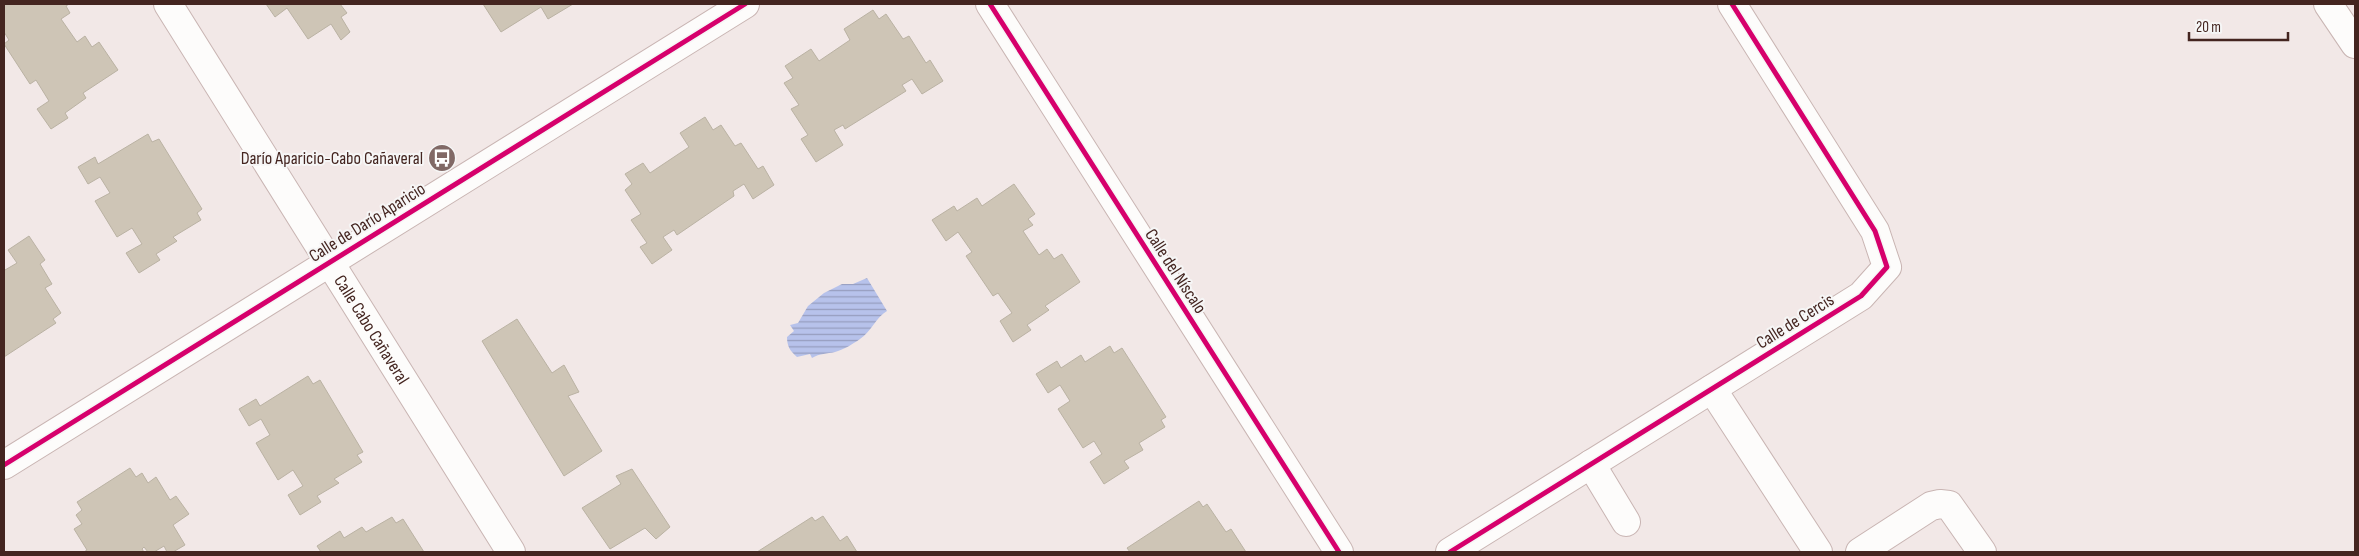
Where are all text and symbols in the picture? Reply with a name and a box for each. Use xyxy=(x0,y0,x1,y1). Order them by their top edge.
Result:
scale bar xyxy=(2189,10,2288,42)
text: 20 m xyxy=(2196,18,2221,37)
bus stop icon: Darío Aparicio-Cabo Cañaveral xyxy=(427,143,457,173)
place label: Darío Aparicio-Cabo Cañaveral xyxy=(241,148,423,169)
street label: Calle de Darío Aparicio xyxy=(305,178,429,267)
street label: Calle del Níscalo xyxy=(1140,225,1211,318)
street label: Calle Cabo Cañaveral xyxy=(329,271,413,388)
street label: Calle de Cercis xyxy=(1753,289,1838,354)

